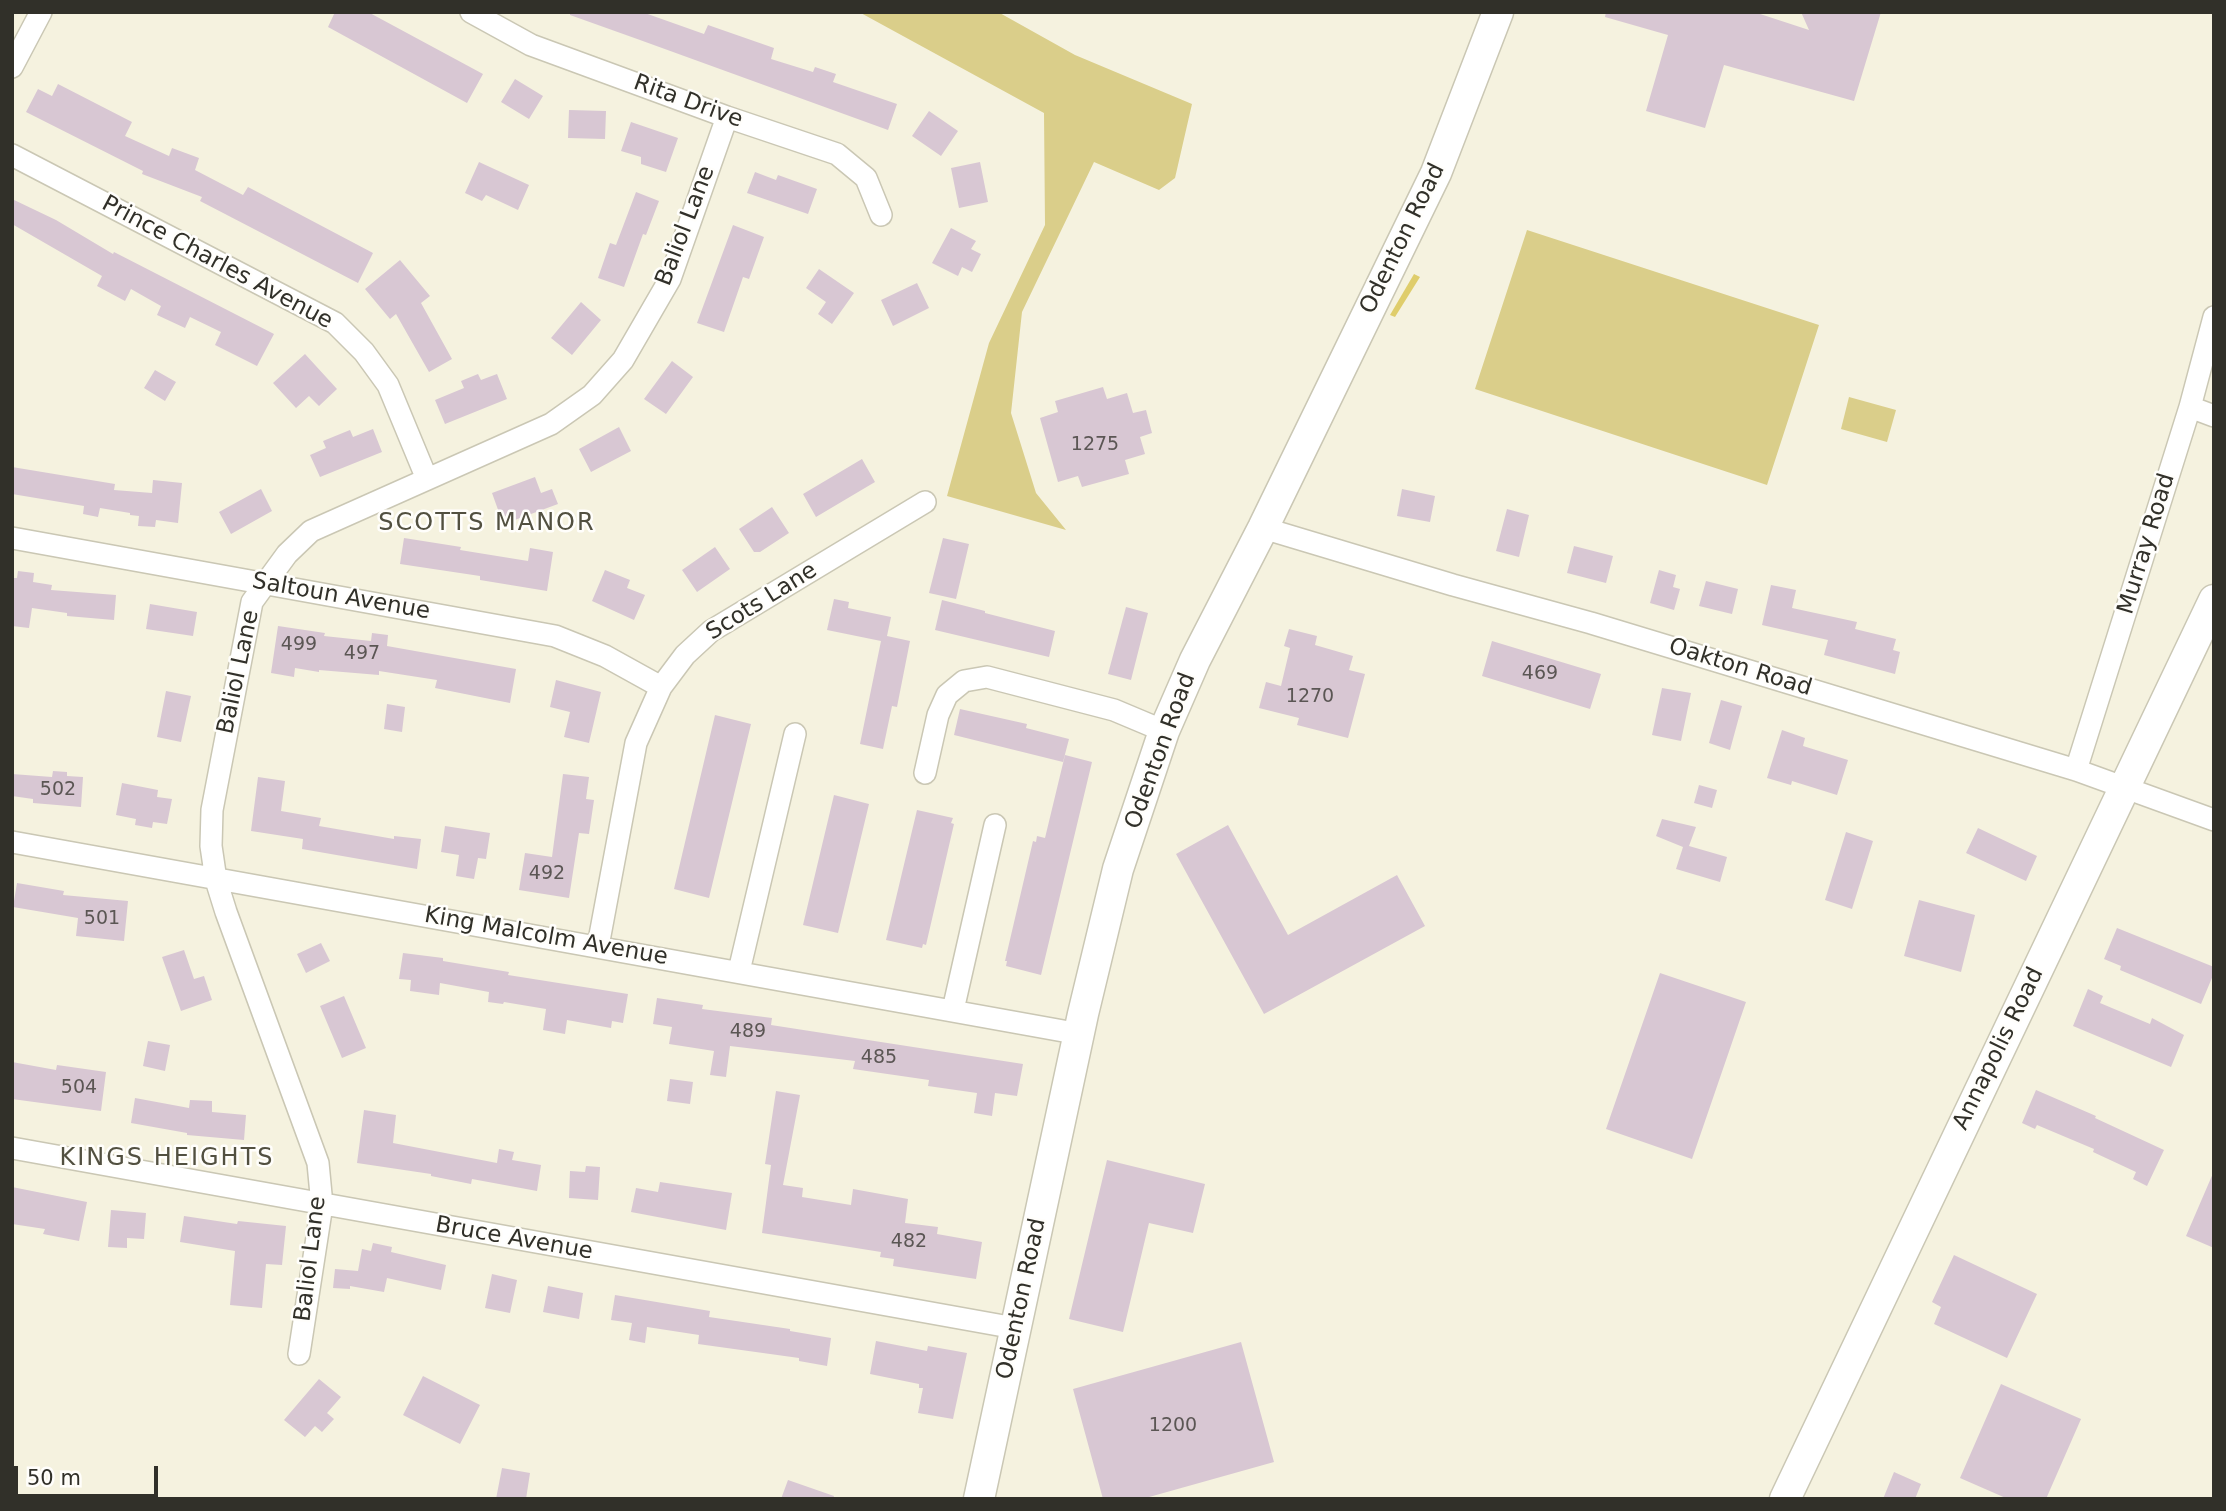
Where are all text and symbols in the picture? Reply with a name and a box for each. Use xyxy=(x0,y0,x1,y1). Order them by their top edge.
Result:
street label: Rita Drive xyxy=(630,70,746,134)
street label: Odenton Road xyxy=(1355,159,1451,319)
street label: Baliol Lane xyxy=(651,162,721,290)
street label: Prince Charles Avenue xyxy=(97,190,337,336)
house number: 1275 xyxy=(1071,434,1119,456)
street label: Murray Road xyxy=(2113,470,2181,618)
district label: SCOTTS MANOR xyxy=(380,510,594,538)
street label: Scots Lane xyxy=(702,557,822,647)
street label: Saltoun Avenue xyxy=(250,568,432,626)
street label: Baliol Lane xyxy=(212,607,266,737)
street label: Oakton Road xyxy=(1665,633,1815,703)
house number: 499 xyxy=(281,634,317,656)
house number: 497 xyxy=(344,643,380,665)
house number: 469 xyxy=(1522,663,1558,685)
street label: Odenton Road xyxy=(1120,669,1202,833)
house number: 1270 xyxy=(1286,686,1334,708)
house number: 502 xyxy=(40,779,76,801)
house number: 492 xyxy=(529,863,565,885)
street label: King Malcolm Avenue xyxy=(422,902,670,972)
house number: 501 xyxy=(84,908,120,930)
street label: Annapolis Road xyxy=(1948,963,2050,1135)
house number: 489 xyxy=(730,1021,766,1043)
house number: 485 xyxy=(861,1047,897,1069)
house number: 504 xyxy=(61,1077,97,1099)
district label: KINGS HEIGHTS xyxy=(61,1145,273,1173)
street label: Baliol Lane xyxy=(290,1195,332,1323)
street label: Bruce Avenue xyxy=(433,1212,595,1266)
street label: Odenton Road xyxy=(991,1216,1053,1382)
house number: 482 xyxy=(891,1231,927,1253)
house number: 1200 xyxy=(1149,1415,1197,1437)
scale bar xyxy=(18,1452,161,1496)
text: 50 m xyxy=(27,1466,81,1490)

